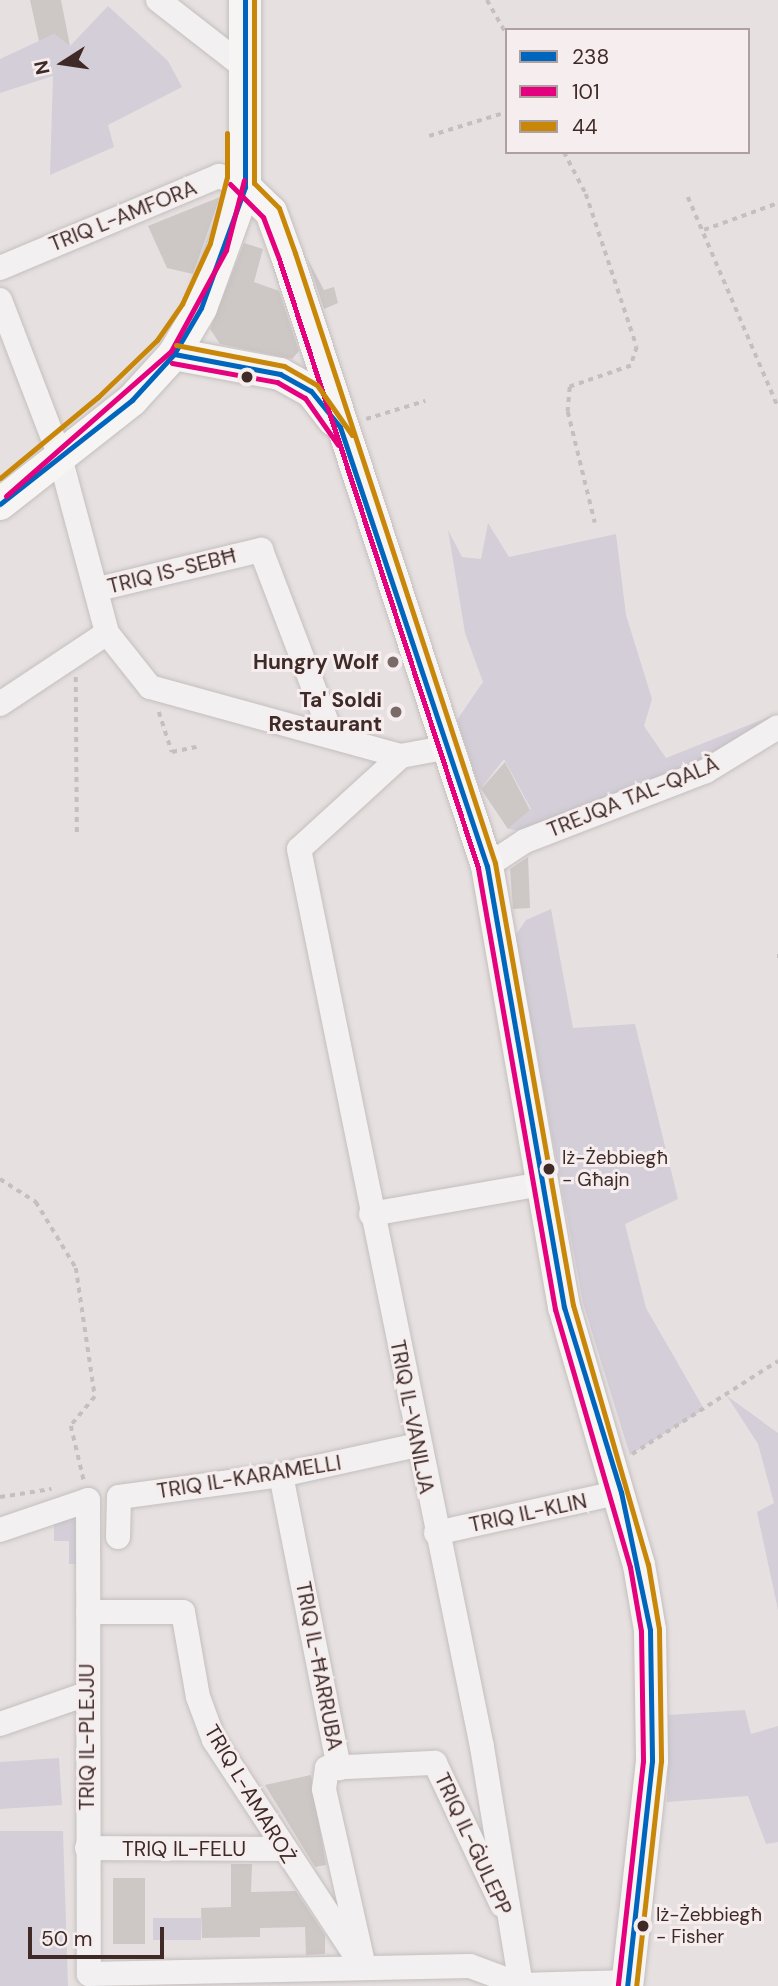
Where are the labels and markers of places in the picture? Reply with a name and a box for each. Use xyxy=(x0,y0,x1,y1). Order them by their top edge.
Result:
unlabelled marker xyxy=(240,370,254,384)
place label: Hungry Wolf xyxy=(253,649,379,675)
marker: Hungry Wolf xyxy=(385,654,401,670)
place label: Ta' Soldi Restaurant xyxy=(269,687,382,737)
marker: Ta' Soldi Restaurant xyxy=(388,704,404,720)
place label: Iż-Żebbiegħ - Għajn xyxy=(562,1147,668,1191)
marker: Iż-Żebbiegħ - Għajn xyxy=(542,1162,556,1176)
place label: Iż-Żebbiegħ - Fisher xyxy=(656,1904,762,1948)
marker: Iż-Żebbiegħ - Fisher xyxy=(636,1919,650,1933)

